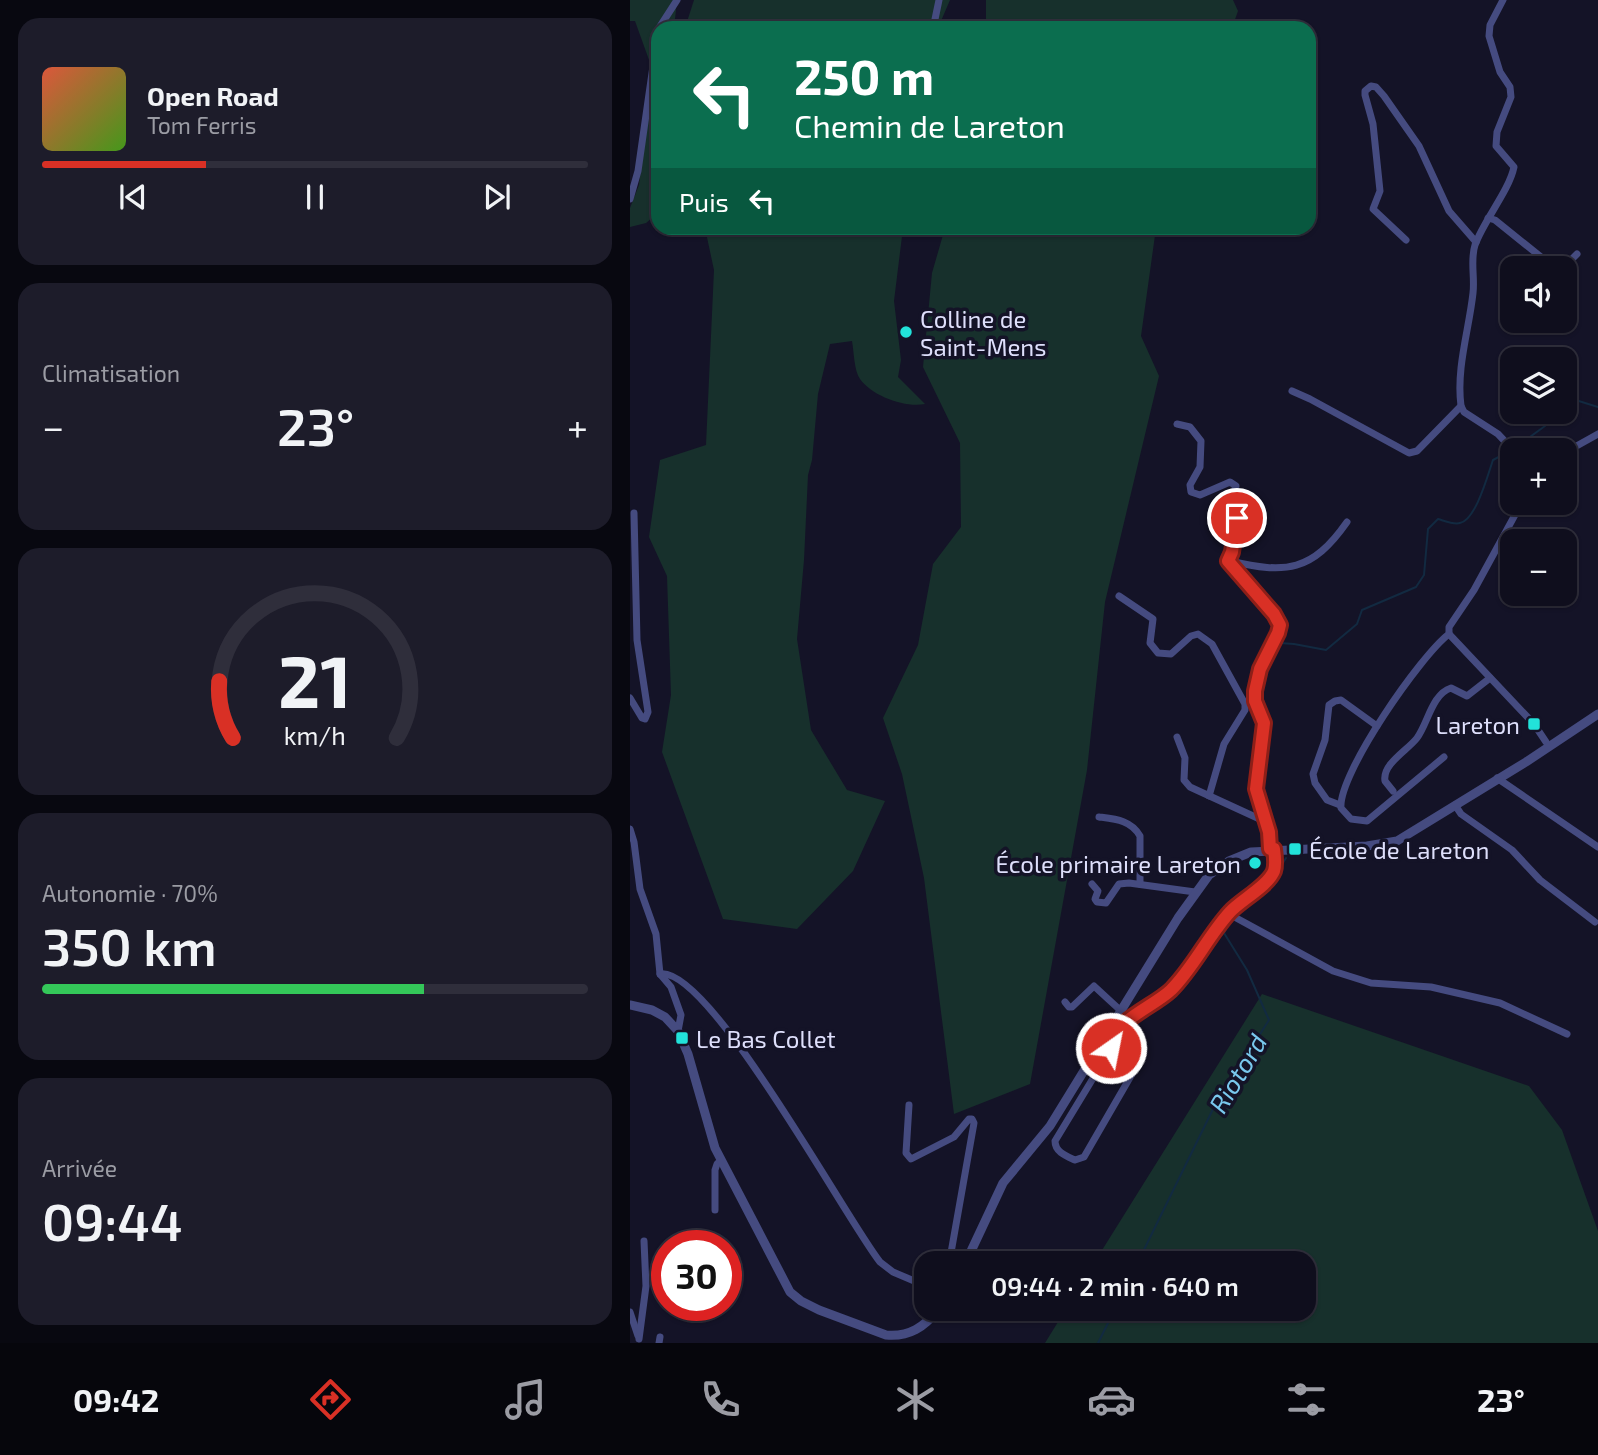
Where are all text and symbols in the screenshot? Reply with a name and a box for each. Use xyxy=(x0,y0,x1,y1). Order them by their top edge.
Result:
text: 250 m xyxy=(794,46,934,105)
icon: left xyxy=(679,49,770,140)
text: Open Road xyxy=(147,80,279,111)
text: Chemin de Lareton xyxy=(794,106,1065,144)
text: Tom Ferris xyxy=(147,111,256,139)
icon: previous xyxy=(114,178,152,216)
icon: pause xyxy=(296,178,334,216)
icon: next xyxy=(478,178,516,216)
icon: left xyxy=(743,182,781,220)
text: Puis xyxy=(679,186,729,217)
map controls xyxy=(1500,256,1577,606)
button: sound xyxy=(1500,256,1577,333)
place label: Colline de Saint-Mens xyxy=(920,304,1046,361)
marker: Colline de Saint-Mens xyxy=(898,324,914,340)
button: layers xyxy=(1500,347,1577,424)
text: Climatisation xyxy=(42,359,180,387)
text: 23° xyxy=(277,394,354,456)
text: − xyxy=(42,403,64,449)
text: + xyxy=(567,403,588,449)
button: + xyxy=(1500,438,1577,515)
pin xyxy=(1207,488,1267,548)
icon: arrive xyxy=(1218,499,1256,537)
button: − xyxy=(1500,529,1577,606)
text: 21 xyxy=(278,635,352,723)
place label: Lareton xyxy=(1436,710,1520,739)
marker: Lareton xyxy=(1526,716,1542,732)
text: km/h xyxy=(284,719,346,749)
place label: École de Lareton xyxy=(1309,835,1489,864)
marker: École de Lareton xyxy=(1287,841,1303,857)
place label: École primaire Lareton xyxy=(995,849,1241,878)
marker: École primaire Lareton xyxy=(1247,855,1263,871)
text: Autonomie · 70% xyxy=(42,879,218,907)
text: 350 km xyxy=(42,914,217,976)
position arrow xyxy=(1074,1011,1148,1085)
place label: Le Bas Collet xyxy=(696,1024,836,1053)
water label: Riotord xyxy=(1201,1028,1273,1118)
marker: Le Bas Collet xyxy=(674,1030,690,1046)
text: Arrivée xyxy=(42,1154,117,1182)
text: 09:44 xyxy=(42,1189,183,1251)
speed limit sign: 30 xyxy=(651,1230,742,1321)
text: 09:44 · 2 min · 640 m xyxy=(991,1270,1239,1301)
icon: directions xyxy=(306,1375,355,1424)
icon: music xyxy=(501,1375,550,1424)
icon: phone xyxy=(696,1375,745,1424)
icon: climate xyxy=(891,1375,940,1424)
icon: car xyxy=(1087,1375,1136,1424)
icon: filters xyxy=(1282,1375,1331,1424)
text: 09:42 xyxy=(73,1380,159,1418)
text: 23° xyxy=(1477,1380,1525,1418)

